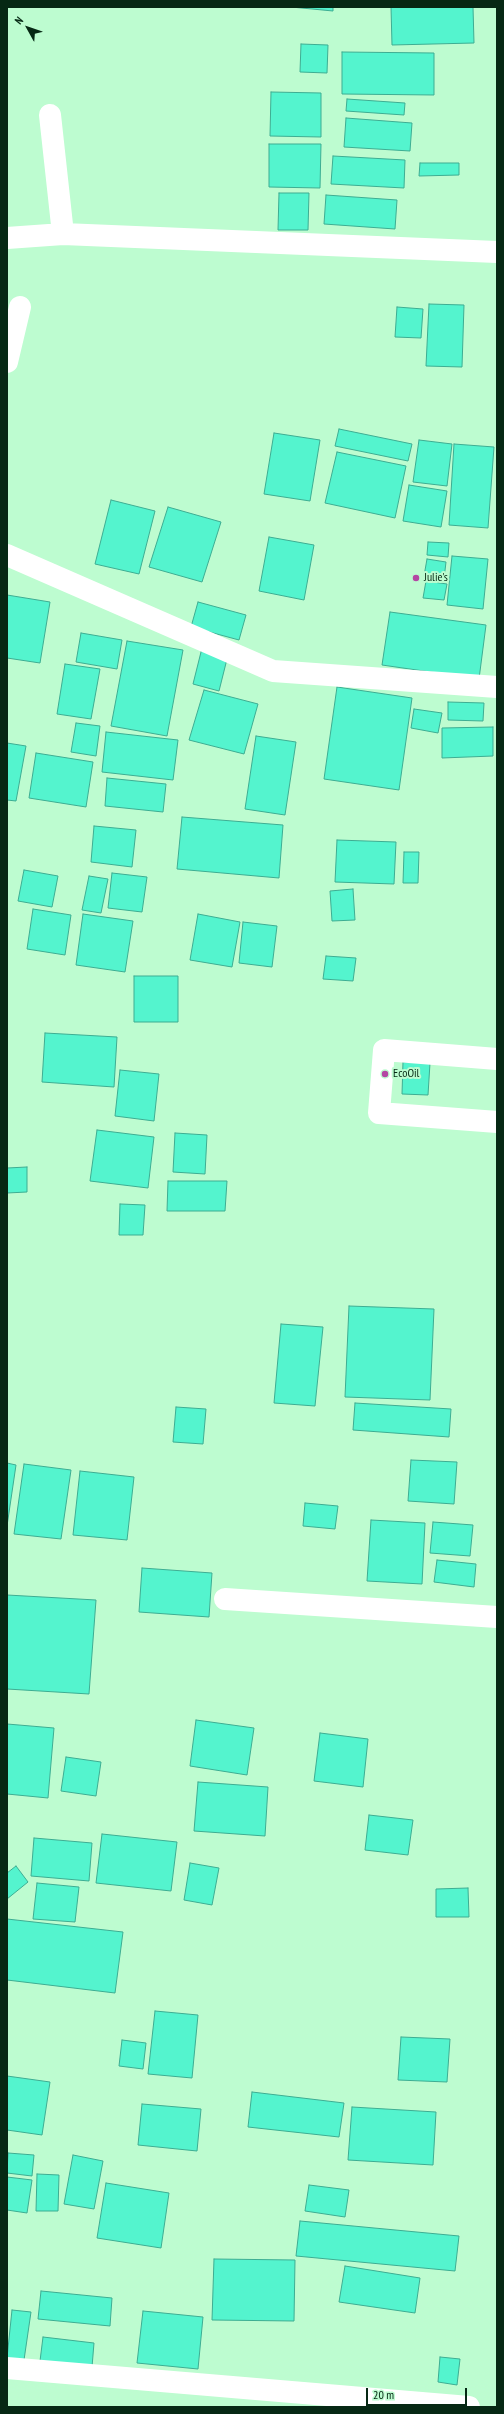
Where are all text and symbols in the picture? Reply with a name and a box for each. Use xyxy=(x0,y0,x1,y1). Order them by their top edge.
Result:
north arrow xyxy=(8,8,48,48)
text: N xyxy=(12,14,26,27)
place label: Julie's xyxy=(424,571,448,585)
marker: Julie's xyxy=(411,573,421,583)
place label: EcoOil xyxy=(393,1067,419,1081)
marker: EcoOil xyxy=(380,1069,390,1079)
scale bar xyxy=(368,2380,469,2406)
text: 20 m xyxy=(373,2387,394,2402)

